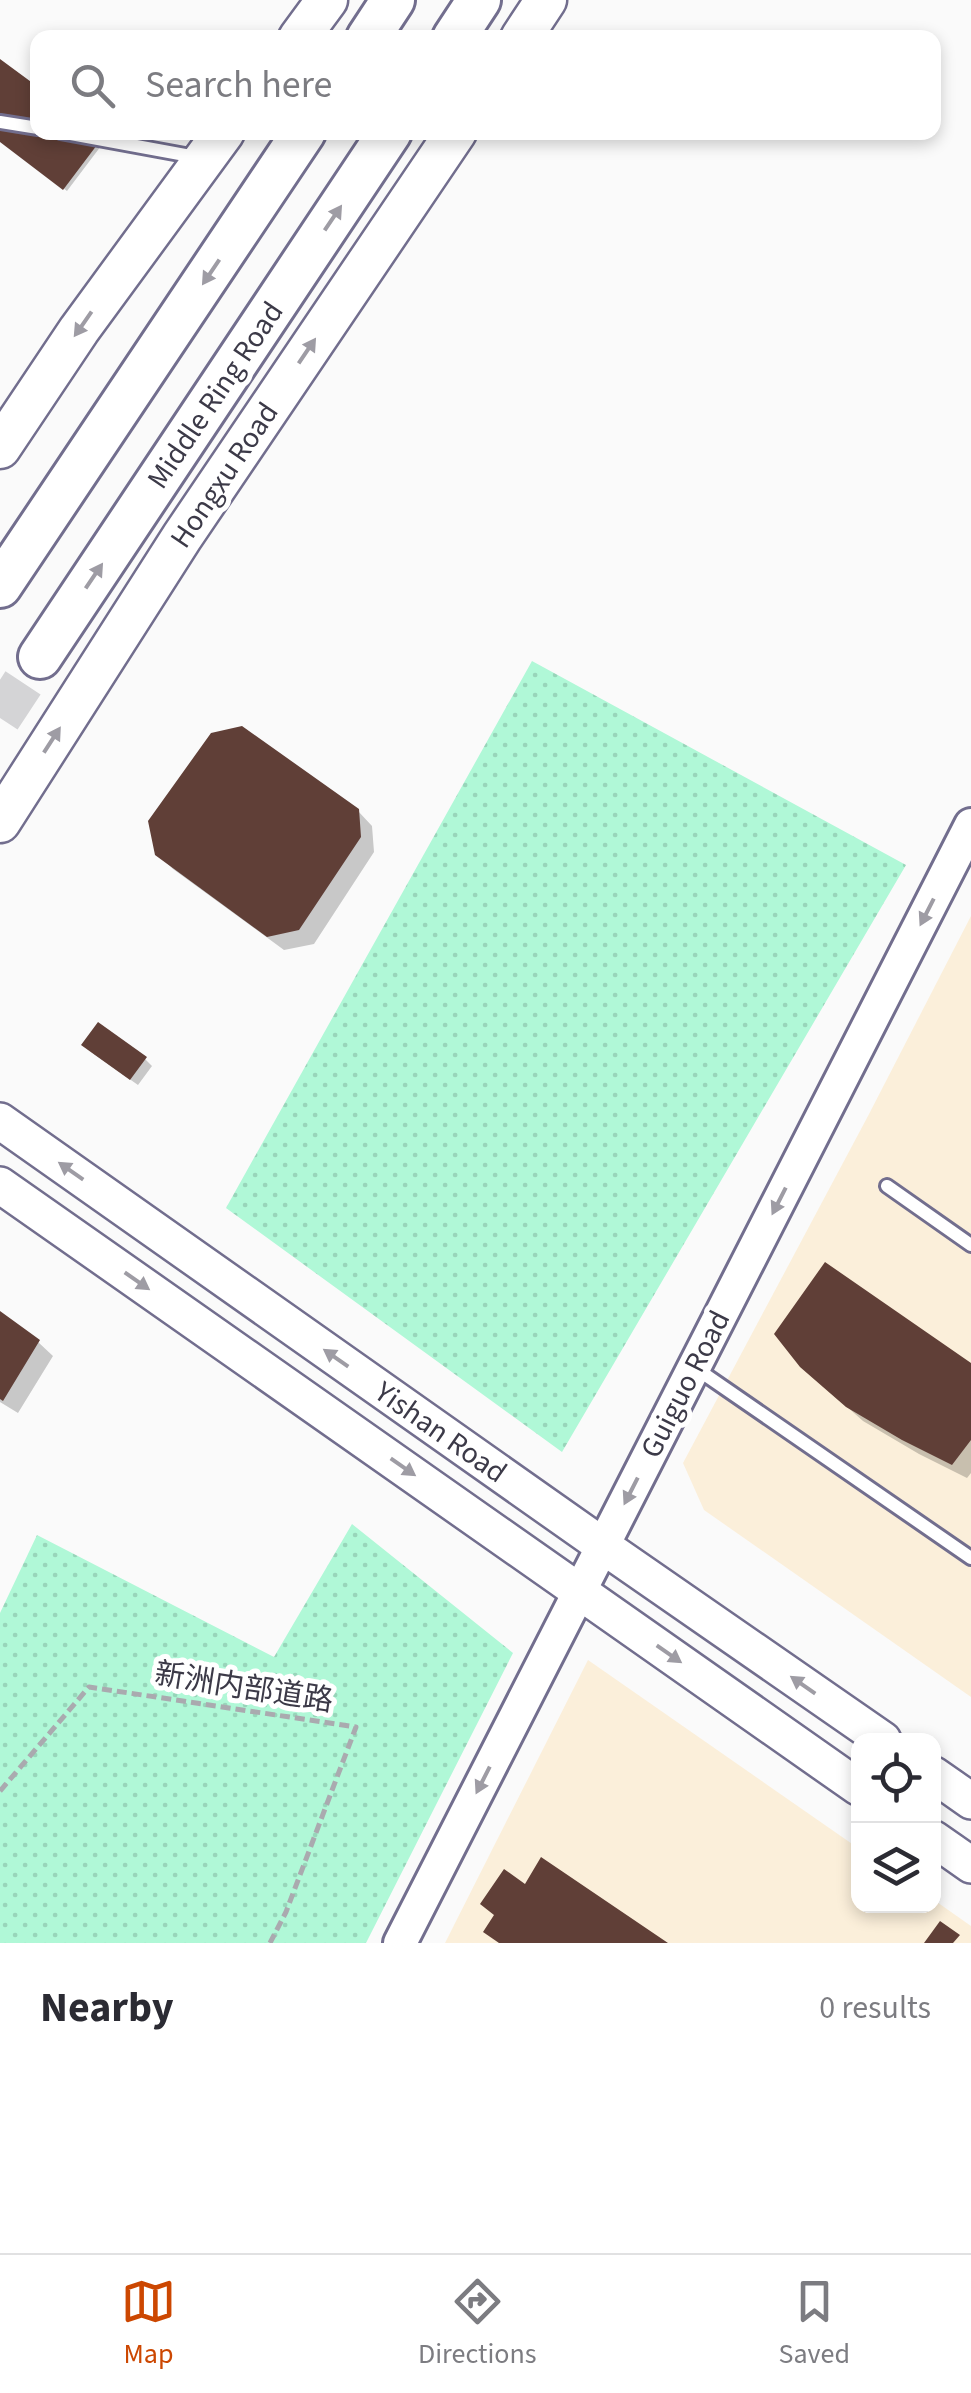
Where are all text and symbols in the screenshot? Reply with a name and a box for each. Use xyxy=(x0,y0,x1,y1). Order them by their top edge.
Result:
search box xyxy=(30,30,941,140)
icon: search xyxy=(65,58,120,113)
text: Search here xyxy=(145,58,332,112)
one-way arrow xyxy=(323,205,342,232)
one-way arrow xyxy=(202,258,221,285)
street label: Middle Ring Road xyxy=(137,293,294,497)
one-way arrow xyxy=(74,311,94,337)
one-way arrow xyxy=(297,338,316,365)
street label: Hongxu Road xyxy=(160,394,289,557)
one-way arrow xyxy=(85,562,103,590)
one-way arrow xyxy=(43,727,61,754)
one-way arrow xyxy=(919,898,936,927)
one-way arrow xyxy=(57,1162,84,1181)
one-way arrow xyxy=(771,1187,788,1216)
one-way arrow xyxy=(124,1271,150,1290)
street label: Guiguo Road xyxy=(630,1303,741,1465)
one-way arrow xyxy=(323,1349,349,1368)
street label: Yishan Road xyxy=(365,1370,515,1494)
one-way arrow xyxy=(390,1457,417,1476)
one-way arrow xyxy=(623,1476,640,1505)
one-way arrow xyxy=(656,1644,683,1663)
street label: 新洲内部道路 xyxy=(152,1652,336,1723)
one-way arrow xyxy=(790,1676,817,1695)
map controls xyxy=(851,1733,941,1913)
button: locate xyxy=(851,1733,941,1823)
one-way arrow xyxy=(475,1766,492,1795)
button: layers xyxy=(851,1823,941,1913)
text: Nearby xyxy=(40,1978,174,2038)
text: 0 results xyxy=(819,1985,931,2031)
tab: Map xyxy=(121,2274,176,2374)
tab: Directions xyxy=(418,2274,537,2374)
tab: Saved xyxy=(779,2274,850,2374)

